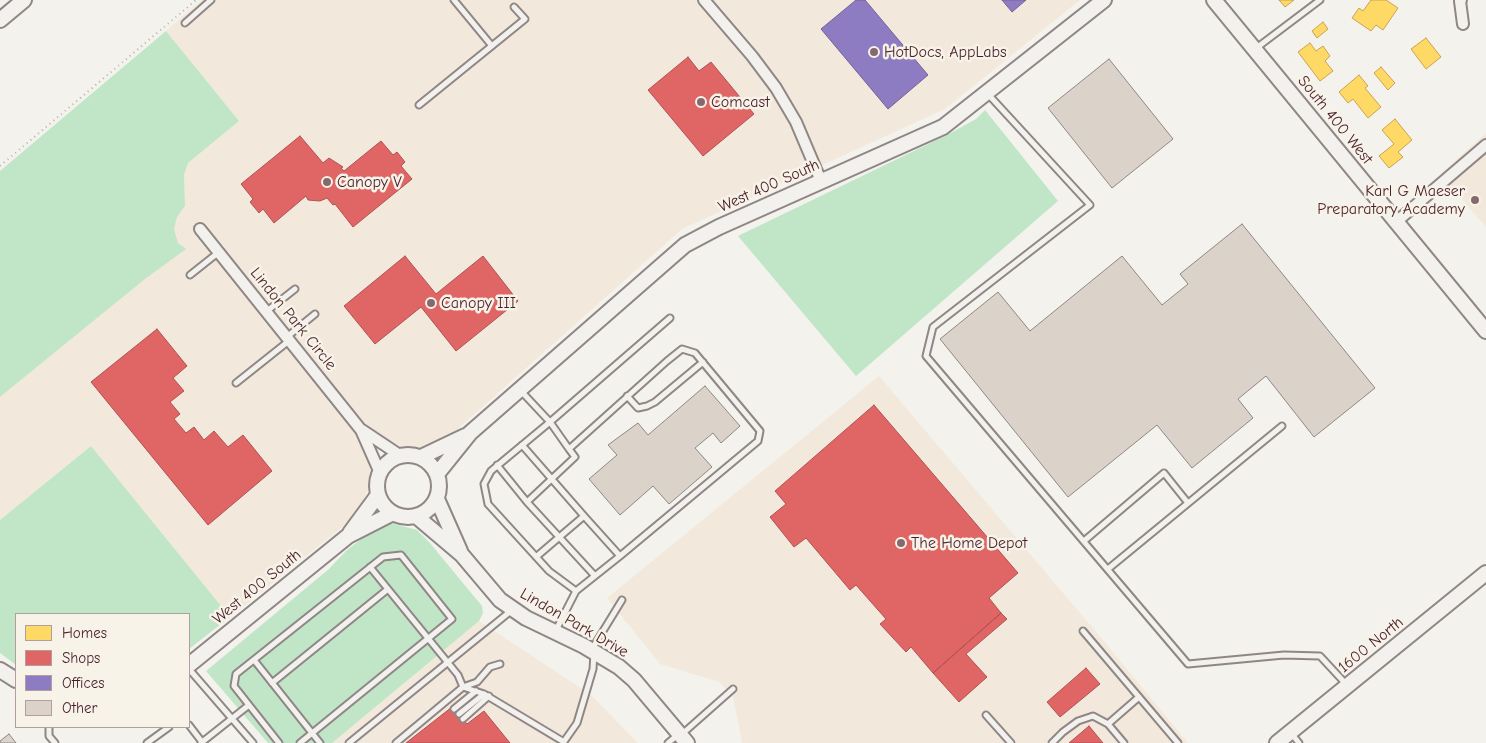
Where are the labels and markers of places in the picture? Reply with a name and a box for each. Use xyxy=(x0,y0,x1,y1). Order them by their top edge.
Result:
place label: HotDocs, AppLabs xyxy=(884,42,1007,62)
marker: HotDocs, AppLabs xyxy=(868,46,880,58)
place label: Comcast xyxy=(711,92,770,112)
marker: Comcast xyxy=(695,96,707,108)
place label: Canopy V xyxy=(337,172,402,192)
marker: Canopy V xyxy=(321,176,333,188)
place label: Karl G Maeser Preparatory Academy xyxy=(1317,181,1465,219)
marker: Karl G Maeser Preparatory Academy xyxy=(1469,194,1481,206)
place label: Canopy III xyxy=(441,293,516,313)
marker: Canopy III xyxy=(425,297,437,309)
place label: The Home Depot xyxy=(911,533,1027,553)
marker: The Home Depot xyxy=(895,537,907,549)

